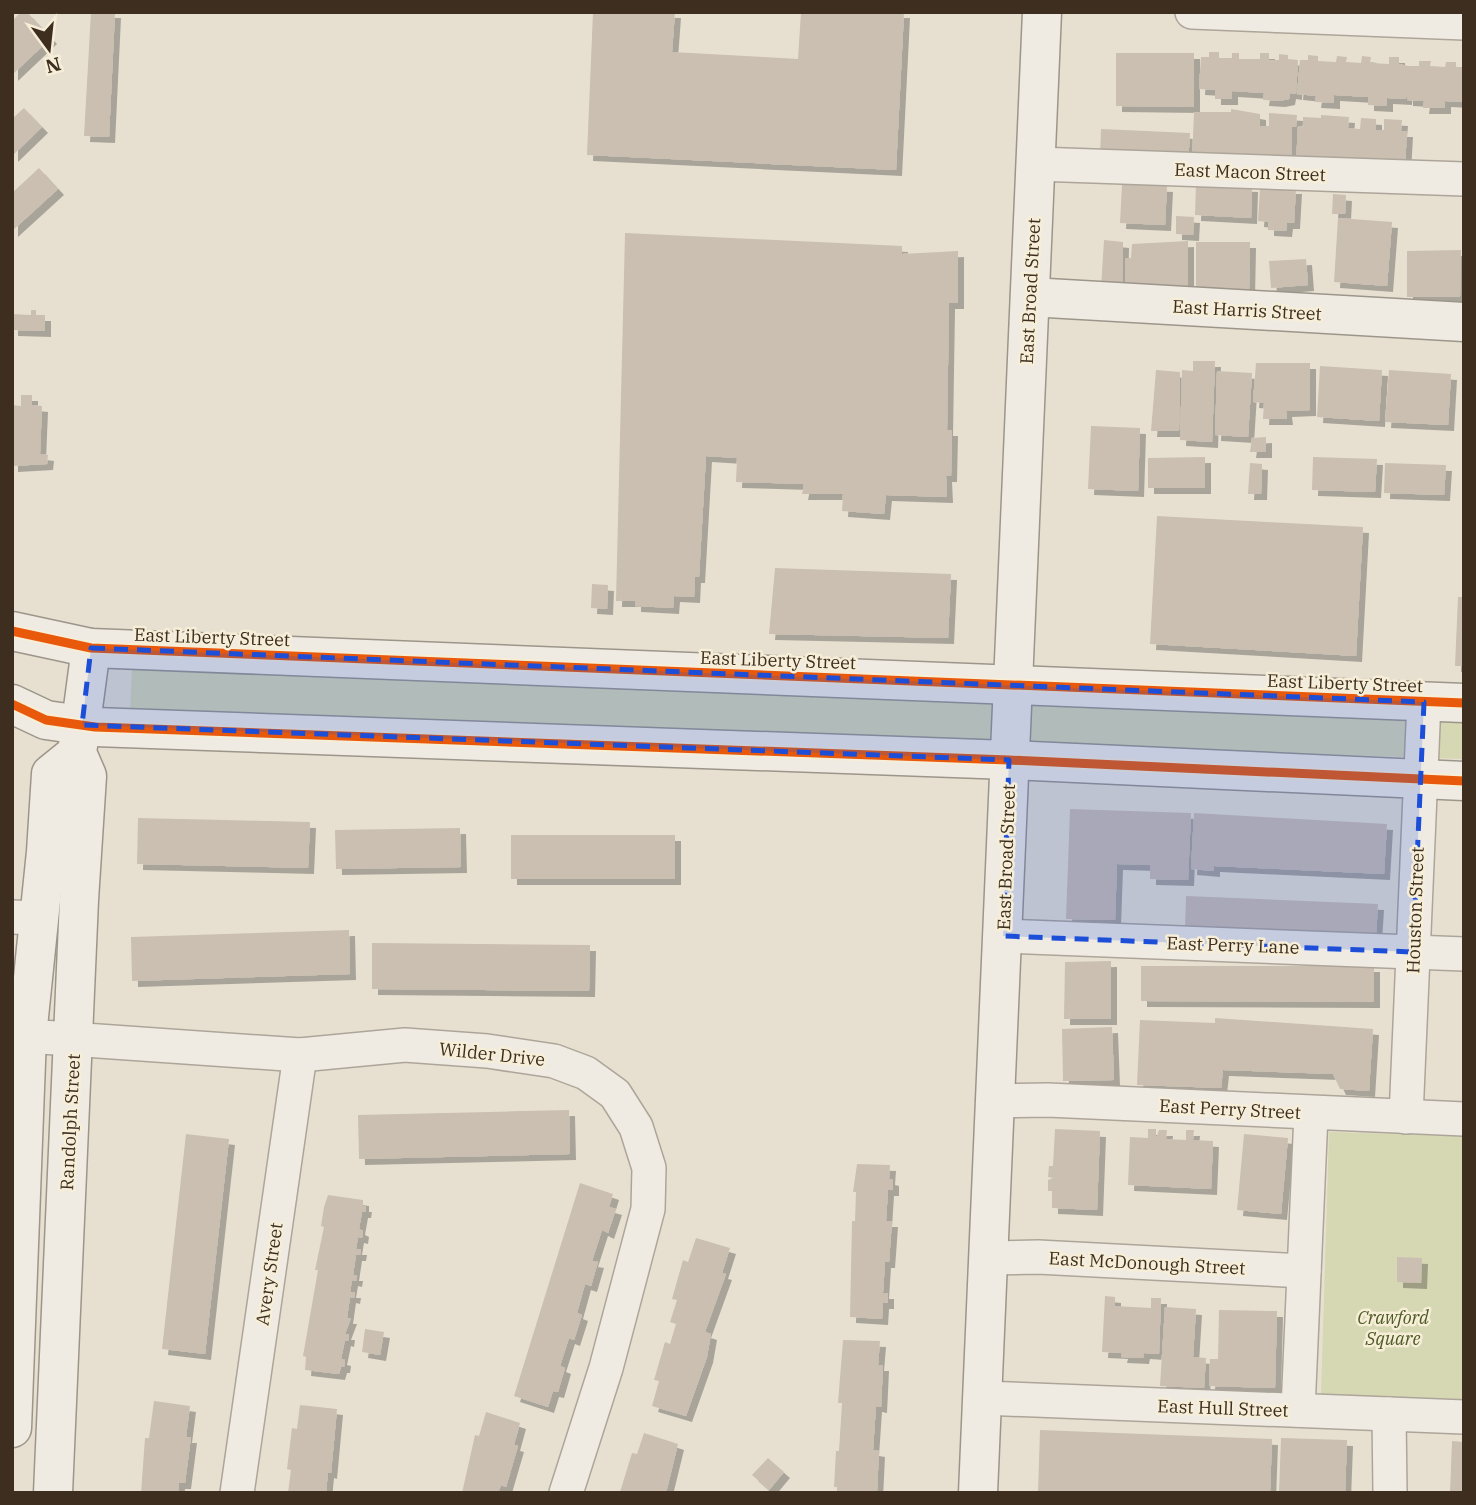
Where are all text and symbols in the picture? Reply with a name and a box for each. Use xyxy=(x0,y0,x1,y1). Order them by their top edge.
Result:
north arrow xyxy=(14,14,84,84)
text: N xyxy=(43,52,64,79)
street label: East Macon Street xyxy=(1174,158,1326,186)
street label: East Broad Street xyxy=(1015,217,1045,365)
street label: East Harris Street xyxy=(1172,295,1322,325)
street label: East Liberty Street xyxy=(133,623,291,651)
street label: East Liberty Street xyxy=(699,646,857,674)
street label: East Liberty Street xyxy=(1266,669,1424,697)
street label: East Broad Street xyxy=(992,783,1020,931)
street label: Houston Street xyxy=(1401,846,1429,974)
street label: East Perry Lane xyxy=(1166,931,1300,959)
street label: Wilder Drive xyxy=(438,1037,546,1071)
street label: Randolph Street xyxy=(55,1053,85,1191)
street label: East Perry Street xyxy=(1159,1094,1301,1124)
street label: Avery Street xyxy=(250,1221,288,1327)
street label: East McDonough Street xyxy=(1048,1246,1246,1280)
park label: Crawford Square xyxy=(1357,1306,1429,1350)
street label: East Hull Street xyxy=(1157,1394,1289,1422)

